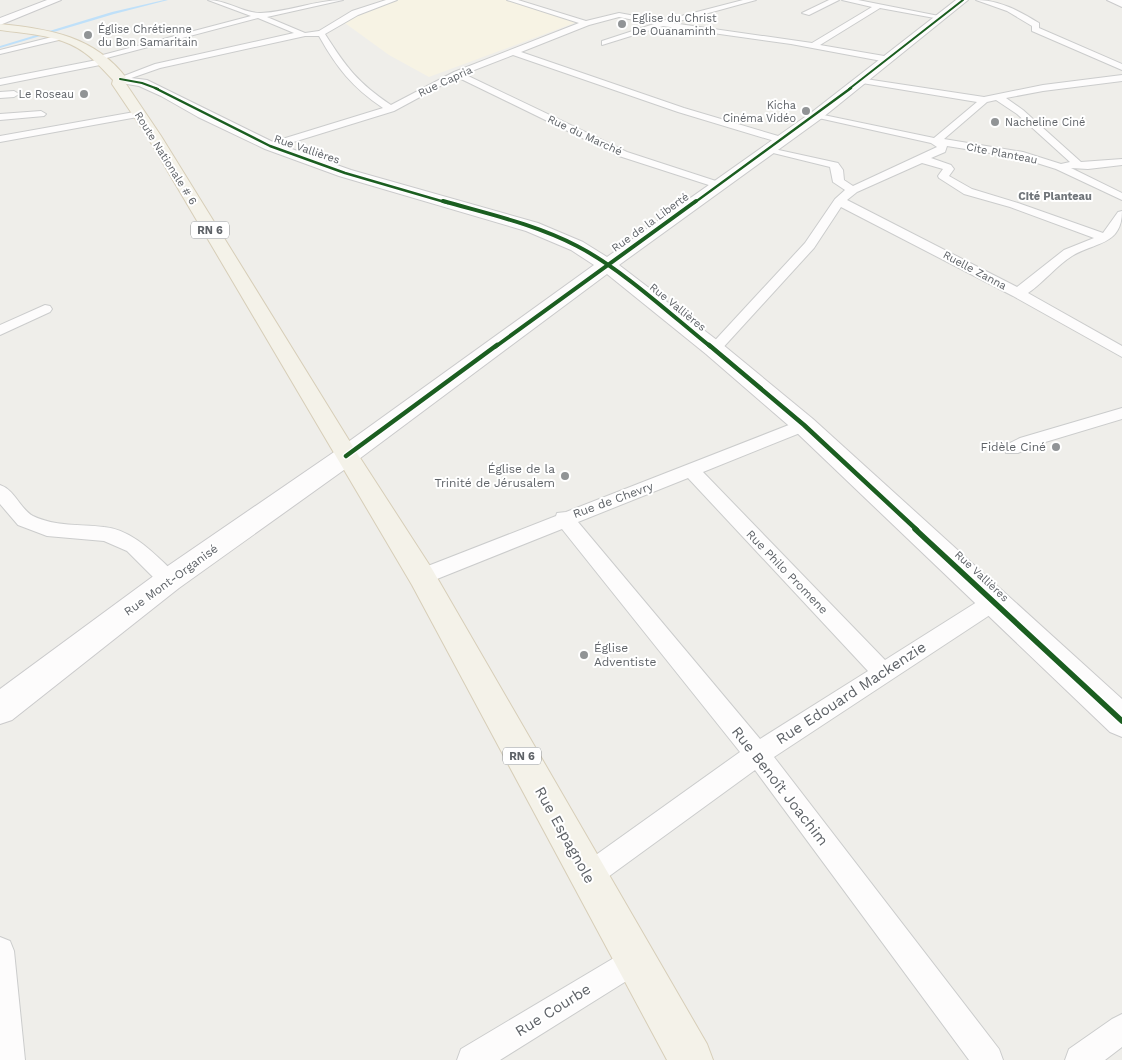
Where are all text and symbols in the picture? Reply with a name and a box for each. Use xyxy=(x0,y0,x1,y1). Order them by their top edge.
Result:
place label: Eglise du Christ De Ouanaminth xyxy=(632,12,717,38)
marker: Eglise du Christ De Ouanaminth xyxy=(616,18,628,30)
place label: Église Chrétienne du Bon Samaritain xyxy=(98,22,198,49)
marker: Église Chrétienne du Bon Samaritain xyxy=(82,29,94,41)
street label: Rue Capria xyxy=(416,63,474,100)
place label: Le Roseau xyxy=(19,88,74,101)
marker: Le Roseau xyxy=(78,88,90,100)
place label: Kicha Cinéma Vidéo xyxy=(723,99,796,125)
marker: Kicha Cinéma Vidéo xyxy=(800,105,812,117)
street label: Route Nationale # 6 xyxy=(132,109,200,207)
street label: Rue du Marché xyxy=(545,113,624,158)
marker: Nacheline Ciné xyxy=(989,116,1001,128)
place label: Nacheline Ciné xyxy=(1005,116,1085,129)
street label: Rue Vallières xyxy=(272,132,342,167)
street label: Cite Planteau xyxy=(965,140,1039,167)
street label: Rue de la Liberté xyxy=(609,190,691,255)
district label: Cité Planteau xyxy=(1018,190,1092,203)
road number: RN 6 xyxy=(191,222,229,238)
street label: Ruelle Zanna xyxy=(941,248,1009,293)
street label: Rue Vallières xyxy=(647,281,709,334)
place label: Fidèle Ciné xyxy=(981,440,1046,454)
marker: Fidèle Ciné xyxy=(1050,441,1062,453)
place label: Église de la Trinité de Jérusalem xyxy=(435,462,555,490)
marker: Église de la Trinité de Jérusalem xyxy=(559,470,571,482)
street label: Rue de Chevry xyxy=(571,479,656,521)
street label: Rue Philo Promene xyxy=(743,527,831,617)
street label: Rue Mont-Organisé xyxy=(121,541,221,619)
street label: Rue Vallières xyxy=(952,548,1011,605)
street label: Rue Edouard Mackenzie xyxy=(773,638,929,748)
place label: Église Adventiste xyxy=(594,641,656,669)
marker: Église Adventiste xyxy=(578,649,590,661)
street label: Rue Benoît Joachim xyxy=(728,723,832,849)
road number: RN 6 xyxy=(503,748,541,764)
street label: Rue Espagnole xyxy=(531,784,599,886)
street label: Rue Courbe xyxy=(512,980,594,1040)

